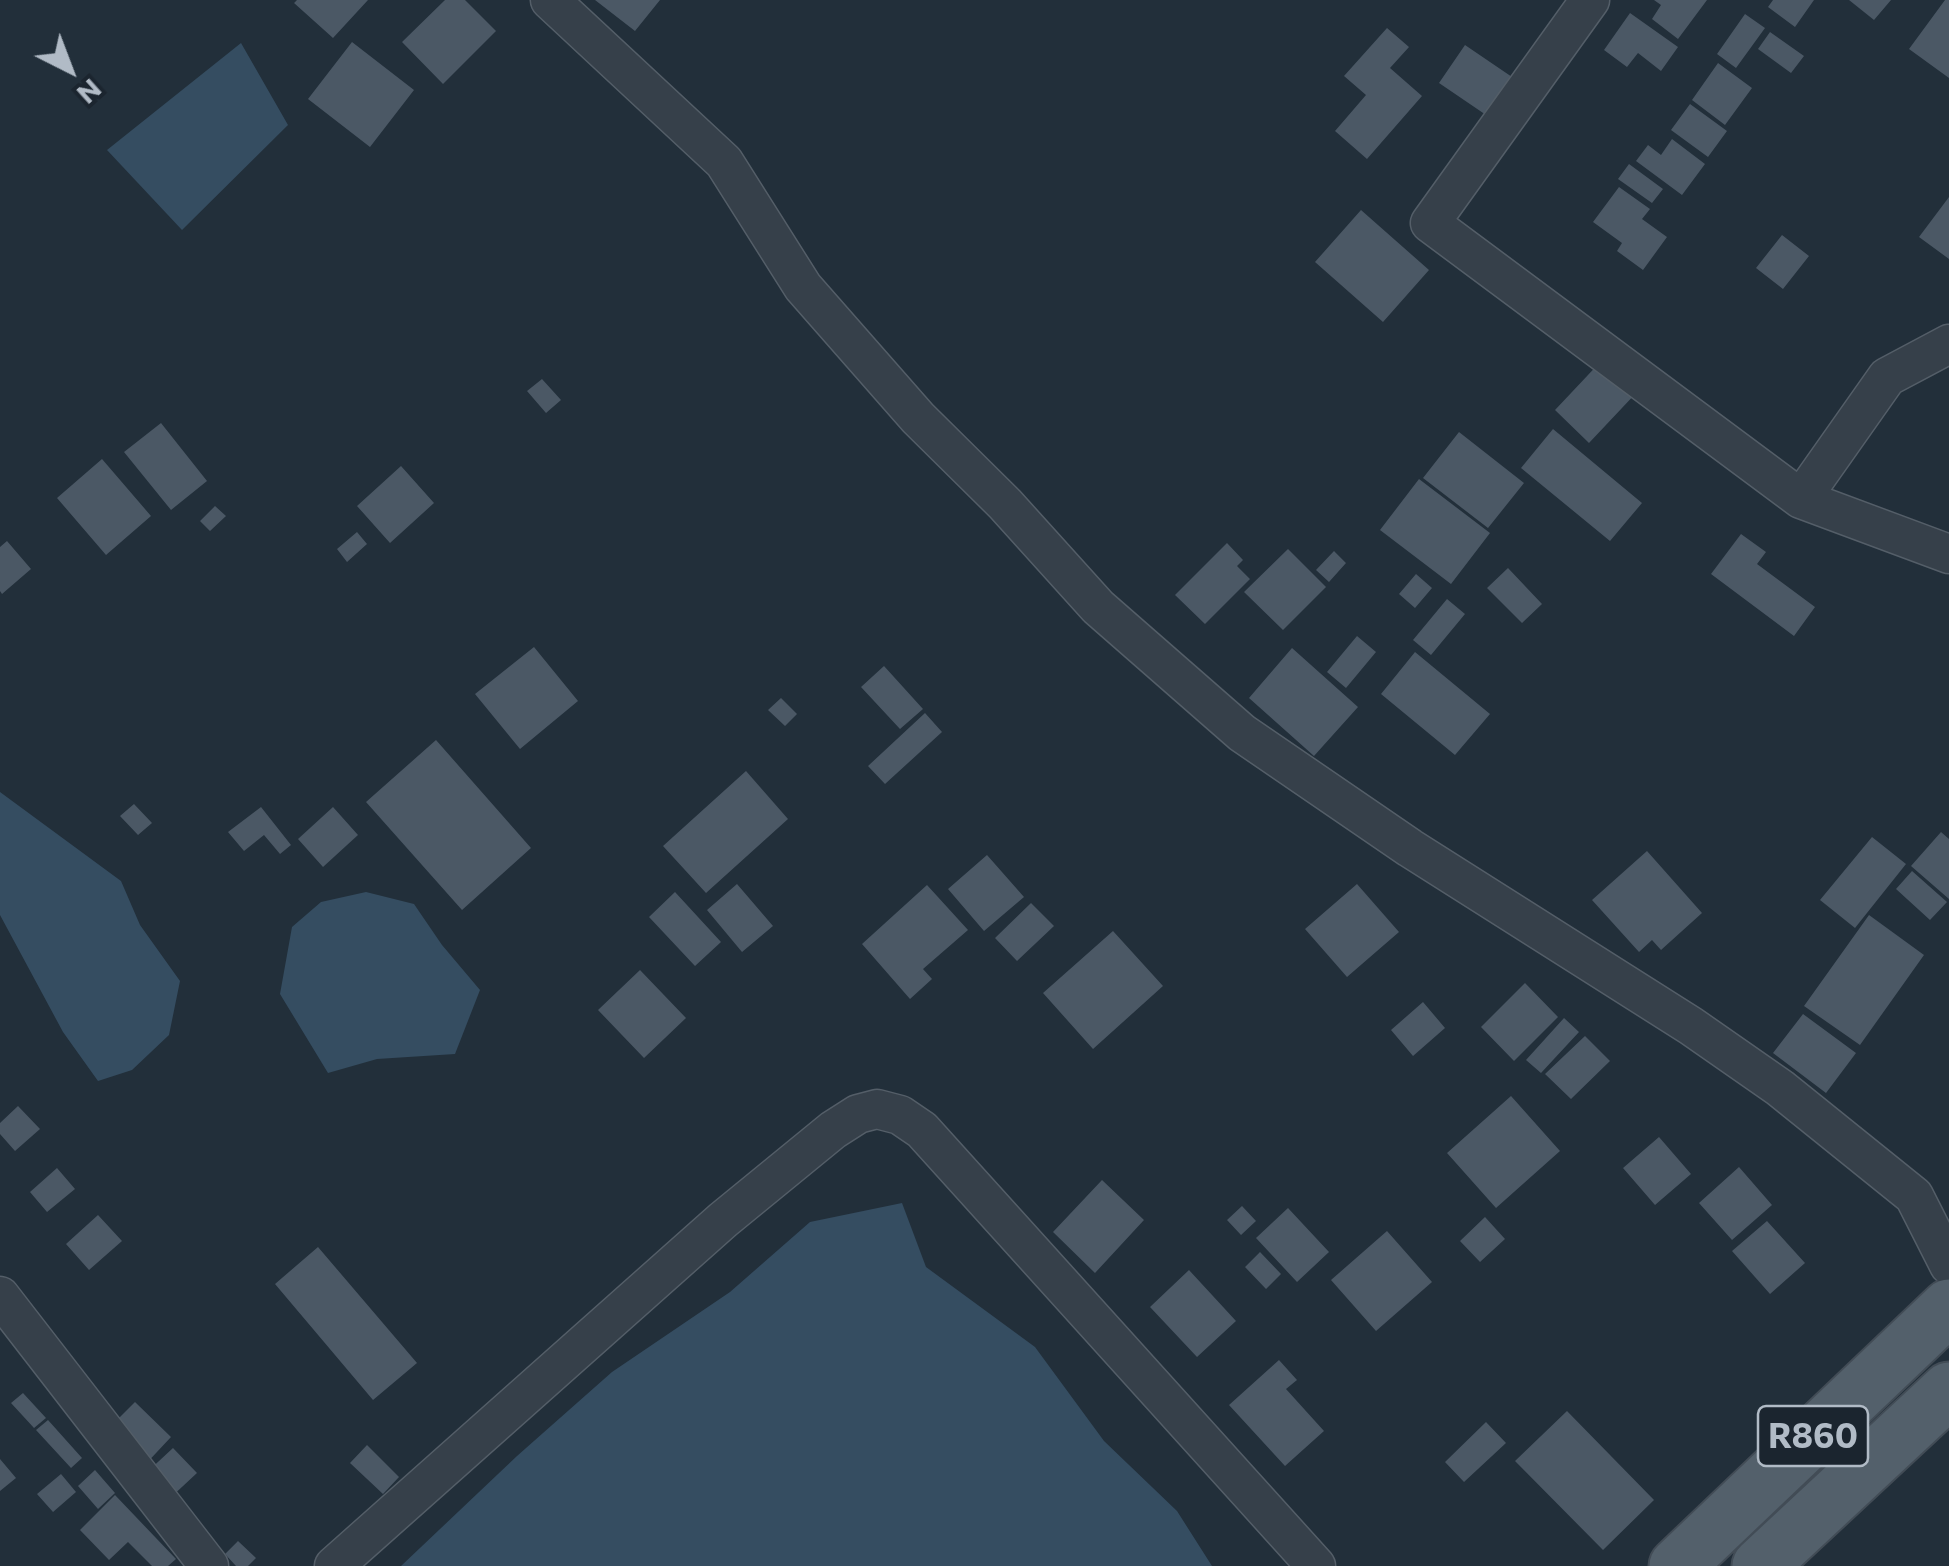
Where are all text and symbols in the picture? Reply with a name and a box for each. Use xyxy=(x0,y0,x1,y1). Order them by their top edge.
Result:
north arrow xyxy=(20,20,120,120)
text: N xyxy=(71,73,109,112)
road number: R860 xyxy=(1758,1406,1868,1466)

